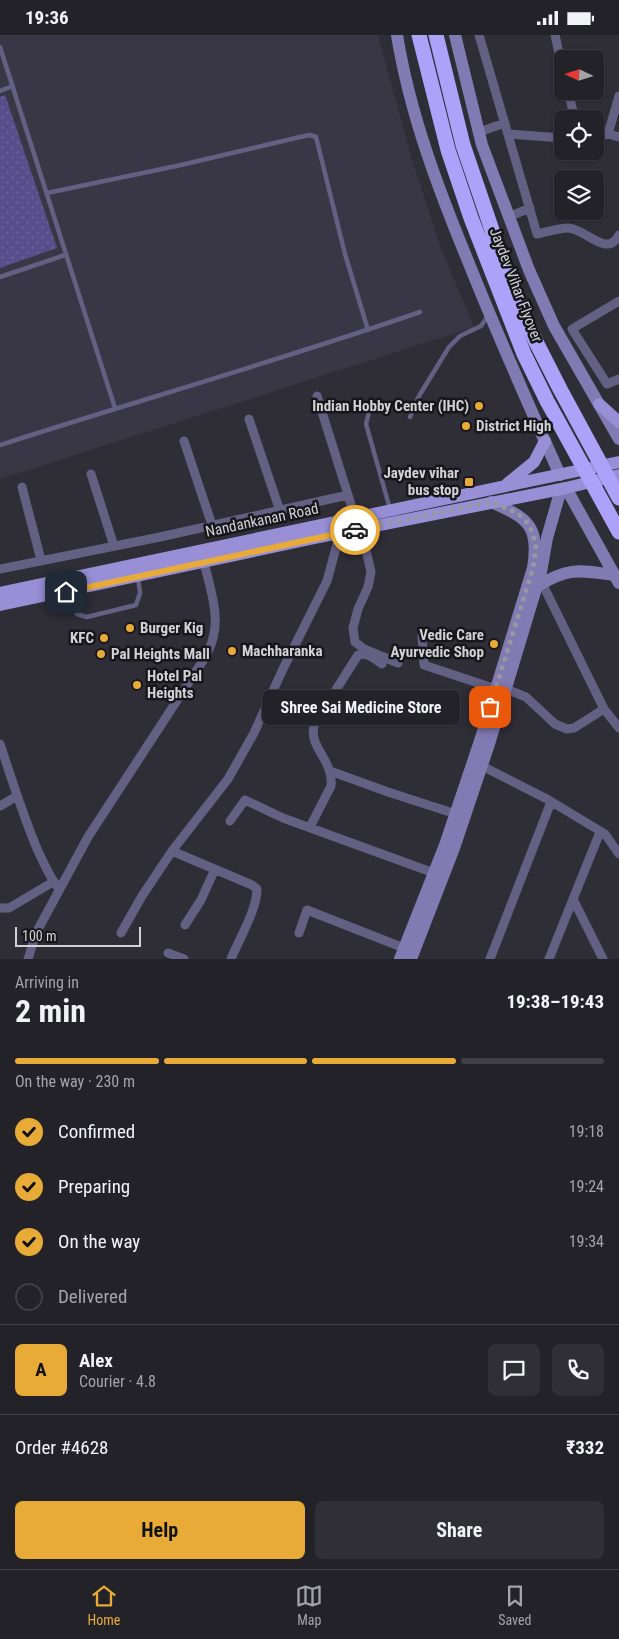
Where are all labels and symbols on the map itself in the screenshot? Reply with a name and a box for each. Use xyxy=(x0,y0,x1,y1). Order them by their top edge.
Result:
north arrow xyxy=(554,50,604,100)
street label: Jaydev Vihar Flyover xyxy=(486,225,546,345)
place label: Indian Hobby Center (IHC) xyxy=(312,397,469,415)
marker: Indian Hobby Center (IHC) xyxy=(473,400,485,412)
place label: District High xyxy=(476,417,551,435)
marker: District High xyxy=(460,420,472,432)
place label: Jaydev vihar bus stop xyxy=(383,464,459,499)
marker: Jaydev vihar bus stop xyxy=(463,476,475,488)
street label: Nandankanan Road xyxy=(204,499,320,541)
courier xyxy=(330,505,380,555)
pin xyxy=(45,571,87,613)
place label: Burger Kig xyxy=(140,619,203,637)
marker: Burger Kig xyxy=(124,622,136,634)
place label: Vedic Care Ayurvedic Shop xyxy=(391,626,484,661)
place label: KFC xyxy=(70,629,94,647)
marker: KFC xyxy=(98,632,110,644)
marker: Vedic Care Ayurvedic Shop xyxy=(488,638,500,650)
place label: Machharanka xyxy=(242,642,323,660)
place label: Pal Heights Mall xyxy=(111,645,210,663)
marker: Machharanka xyxy=(226,645,238,657)
marker: Pal Heights Mall xyxy=(95,648,107,660)
place label: Hotel Pal Heights xyxy=(147,667,202,702)
marker: Hotel Pal Heights xyxy=(131,679,143,691)
pin xyxy=(469,686,511,728)
callout: Shree Sai Medicine Store xyxy=(262,689,460,725)
scale bar xyxy=(15,924,141,947)

